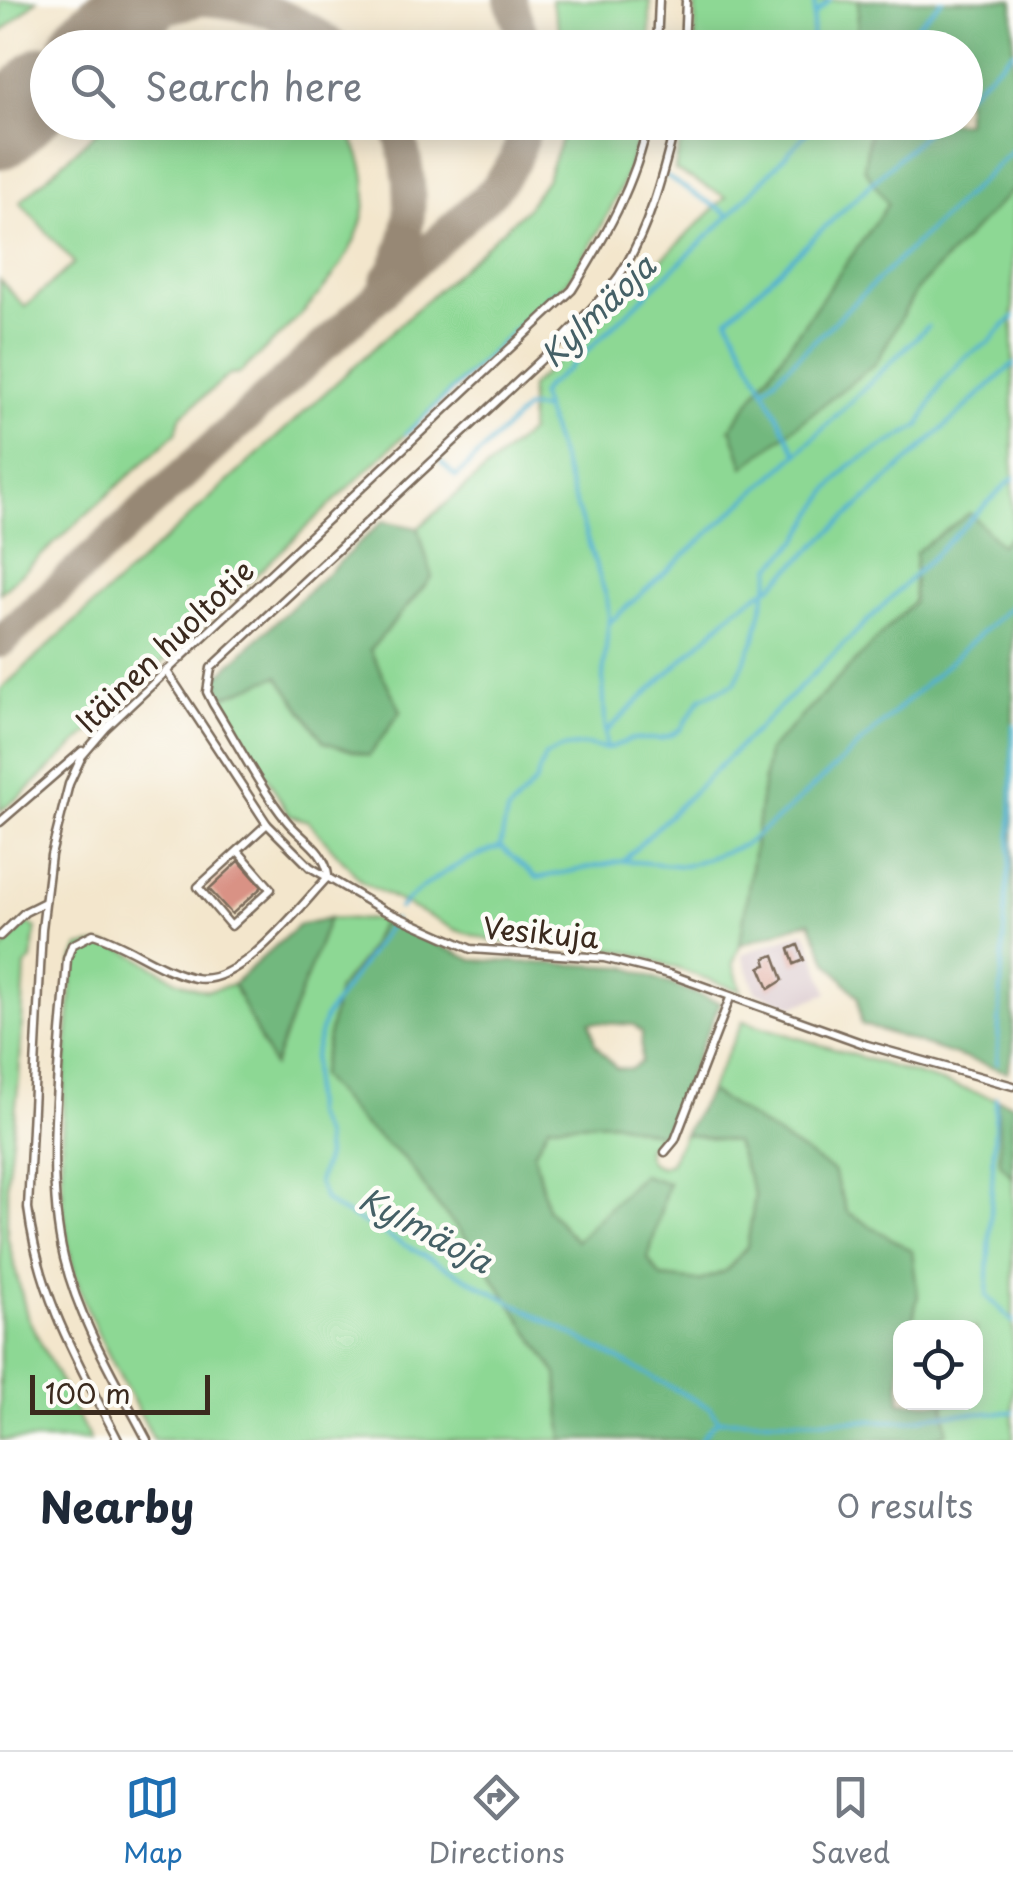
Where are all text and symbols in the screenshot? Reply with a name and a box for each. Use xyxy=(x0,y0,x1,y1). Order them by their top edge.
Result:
search box xyxy=(30,30,983,140)
text: Search here xyxy=(145,57,362,114)
icon: search xyxy=(65,58,120,113)
water label: Kylmäoja xyxy=(528,242,666,377)
street label: Itäinen huoltotie xyxy=(65,548,263,742)
street label: Vesikuja xyxy=(481,904,601,959)
water label: Kylmäoja xyxy=(351,1174,502,1285)
map controls xyxy=(893,1320,983,1410)
button: locate xyxy=(893,1320,983,1410)
scale bar xyxy=(30,1370,210,1414)
text: 100 m xyxy=(45,1371,131,1414)
text: Nearby xyxy=(40,1474,194,1537)
text: 0 results xyxy=(837,1481,973,1529)
tab: Map xyxy=(123,1770,183,1873)
tab: Directions xyxy=(429,1770,565,1873)
tab: Saved xyxy=(811,1770,890,1873)

